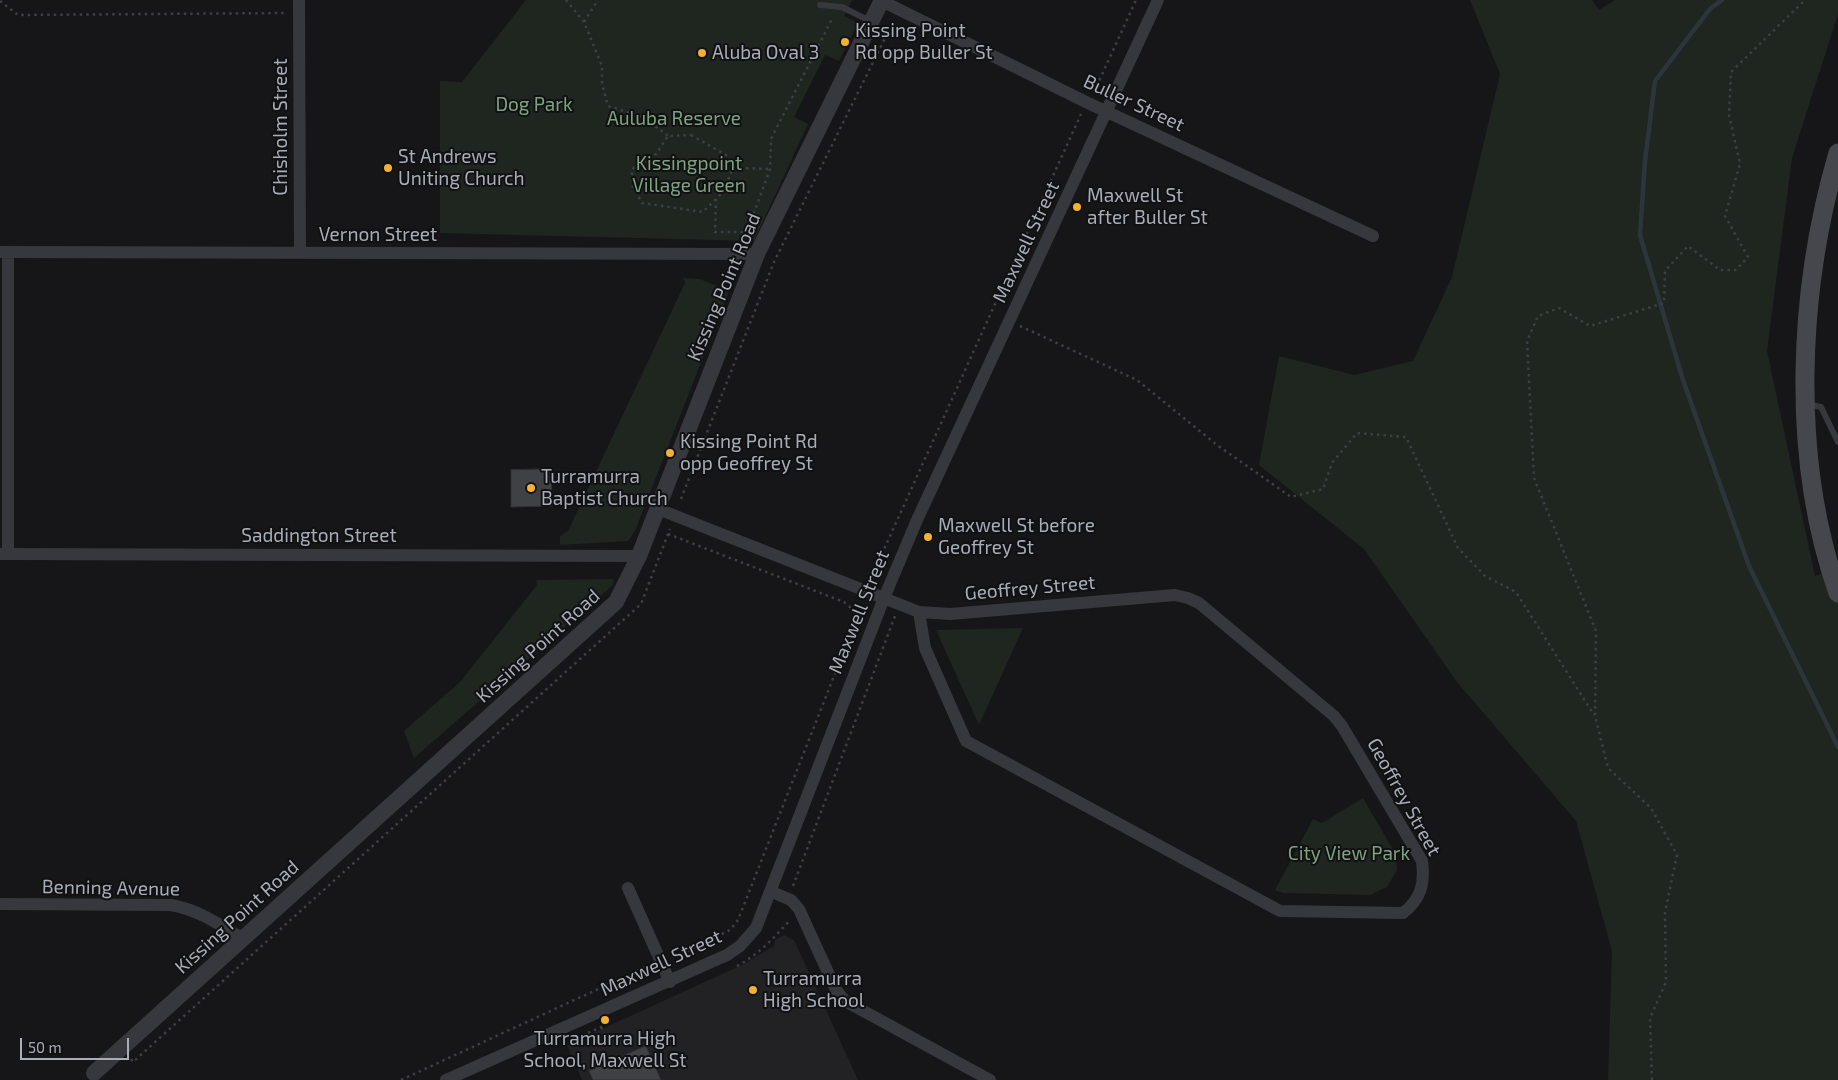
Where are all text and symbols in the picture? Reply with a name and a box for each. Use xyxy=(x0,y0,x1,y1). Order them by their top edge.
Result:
place label: Kissing Point Rd opp Buller St xyxy=(855,20,993,64)
marker: Kissing Point Rd opp Buller St xyxy=(839,36,851,48)
place label: Aluba Oval 3 xyxy=(712,42,819,64)
marker: Aluba Oval 3 xyxy=(696,47,708,59)
street label: Chisholm Street xyxy=(270,58,292,196)
street label: Buller Street xyxy=(1080,70,1188,136)
park label: Dog Park xyxy=(495,94,573,116)
park label: Auluba Reserve xyxy=(607,108,741,130)
place label: St Andrews Uniting Church xyxy=(398,146,525,190)
park label: Kissingpoint Village Green xyxy=(632,153,746,197)
marker: St Andrews Uniting Church xyxy=(382,162,394,174)
street label: Maxwell Street xyxy=(988,178,1064,306)
place label: Maxwell St after Buller St xyxy=(1087,185,1208,229)
marker: Maxwell St after Buller St xyxy=(1071,201,1083,213)
street label: Kissing Point Road xyxy=(683,210,765,364)
street label: Vernon Street xyxy=(319,224,437,246)
place label: Kissing Point Rd opp Geoffrey St xyxy=(680,431,818,475)
marker: Kissing Point Rd opp Geoffrey St xyxy=(664,447,676,459)
place label: Turramurra Baptist Church xyxy=(541,466,668,510)
marker: Turramurra Baptist Church xyxy=(525,482,537,494)
place label: Maxwell St before Geoffrey St xyxy=(938,515,1095,559)
street label: Saddington Street xyxy=(241,525,397,547)
marker: Maxwell St before Geoffrey St xyxy=(922,531,934,543)
street label: Maxwell Street xyxy=(824,547,894,677)
street label: Geoffrey Street xyxy=(964,571,1096,605)
street label: Kissing Point Road xyxy=(471,584,605,708)
street label: Geoffrey Street xyxy=(1362,734,1446,860)
park label: City View Park xyxy=(1288,843,1410,865)
street label: Kissing Point Road xyxy=(170,855,304,979)
street label: Benning Avenue xyxy=(42,875,180,901)
street label: Maxwell Street xyxy=(597,925,725,1001)
place label: Turramurra High School xyxy=(763,968,864,1012)
marker: Turramurra High School xyxy=(747,984,759,996)
marker: Turramurra High School, Maxwell St xyxy=(599,1014,611,1026)
scale bar xyxy=(22,1028,131,1060)
place label: Turramurra High School, Maxwell St xyxy=(523,1028,687,1072)
text: 50 m xyxy=(28,1038,62,1056)

